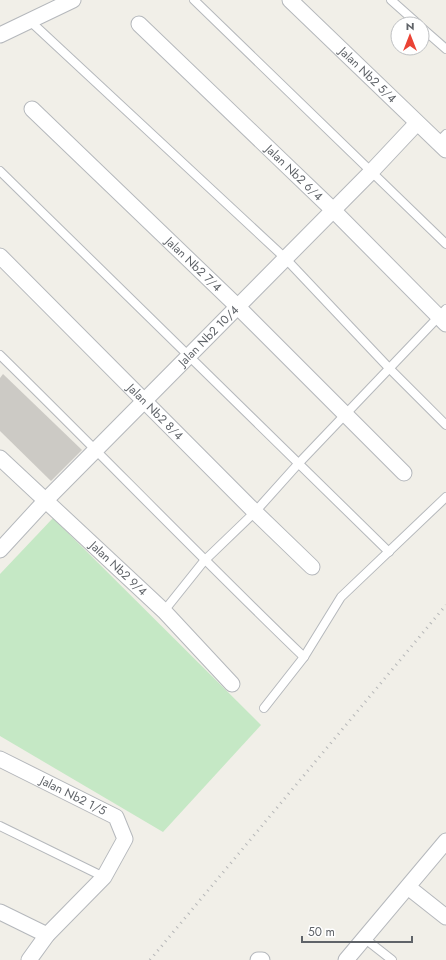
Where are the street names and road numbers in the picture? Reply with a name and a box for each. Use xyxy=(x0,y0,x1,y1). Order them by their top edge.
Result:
street label: Jalan Nb2 5/4 xyxy=(334,41,401,107)
street label: Jalan Nb2 6/4 xyxy=(260,139,327,205)
street label: Jalan Nb2 7/4 xyxy=(160,231,226,296)
street label: Jalan Nb2 10/4 xyxy=(173,301,243,372)
street label: Jalan Nb2 8/4 xyxy=(122,378,187,444)
street label: Jalan Nb2 9/4 xyxy=(84,536,151,600)
street label: Jalan Nb2 1/5 xyxy=(35,771,110,820)

